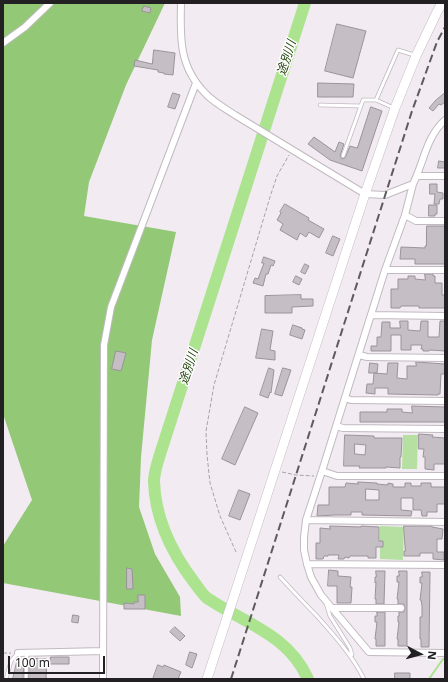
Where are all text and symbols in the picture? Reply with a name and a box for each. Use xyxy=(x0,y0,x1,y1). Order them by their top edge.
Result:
water label: 途別川 xyxy=(275,39,299,77)
water label: 途別川 xyxy=(177,348,201,386)
north arrow xyxy=(400,634,440,674)
scale bar xyxy=(10,648,107,674)
text: N xyxy=(425,650,440,661)
text: 100 m xyxy=(15,654,50,671)

